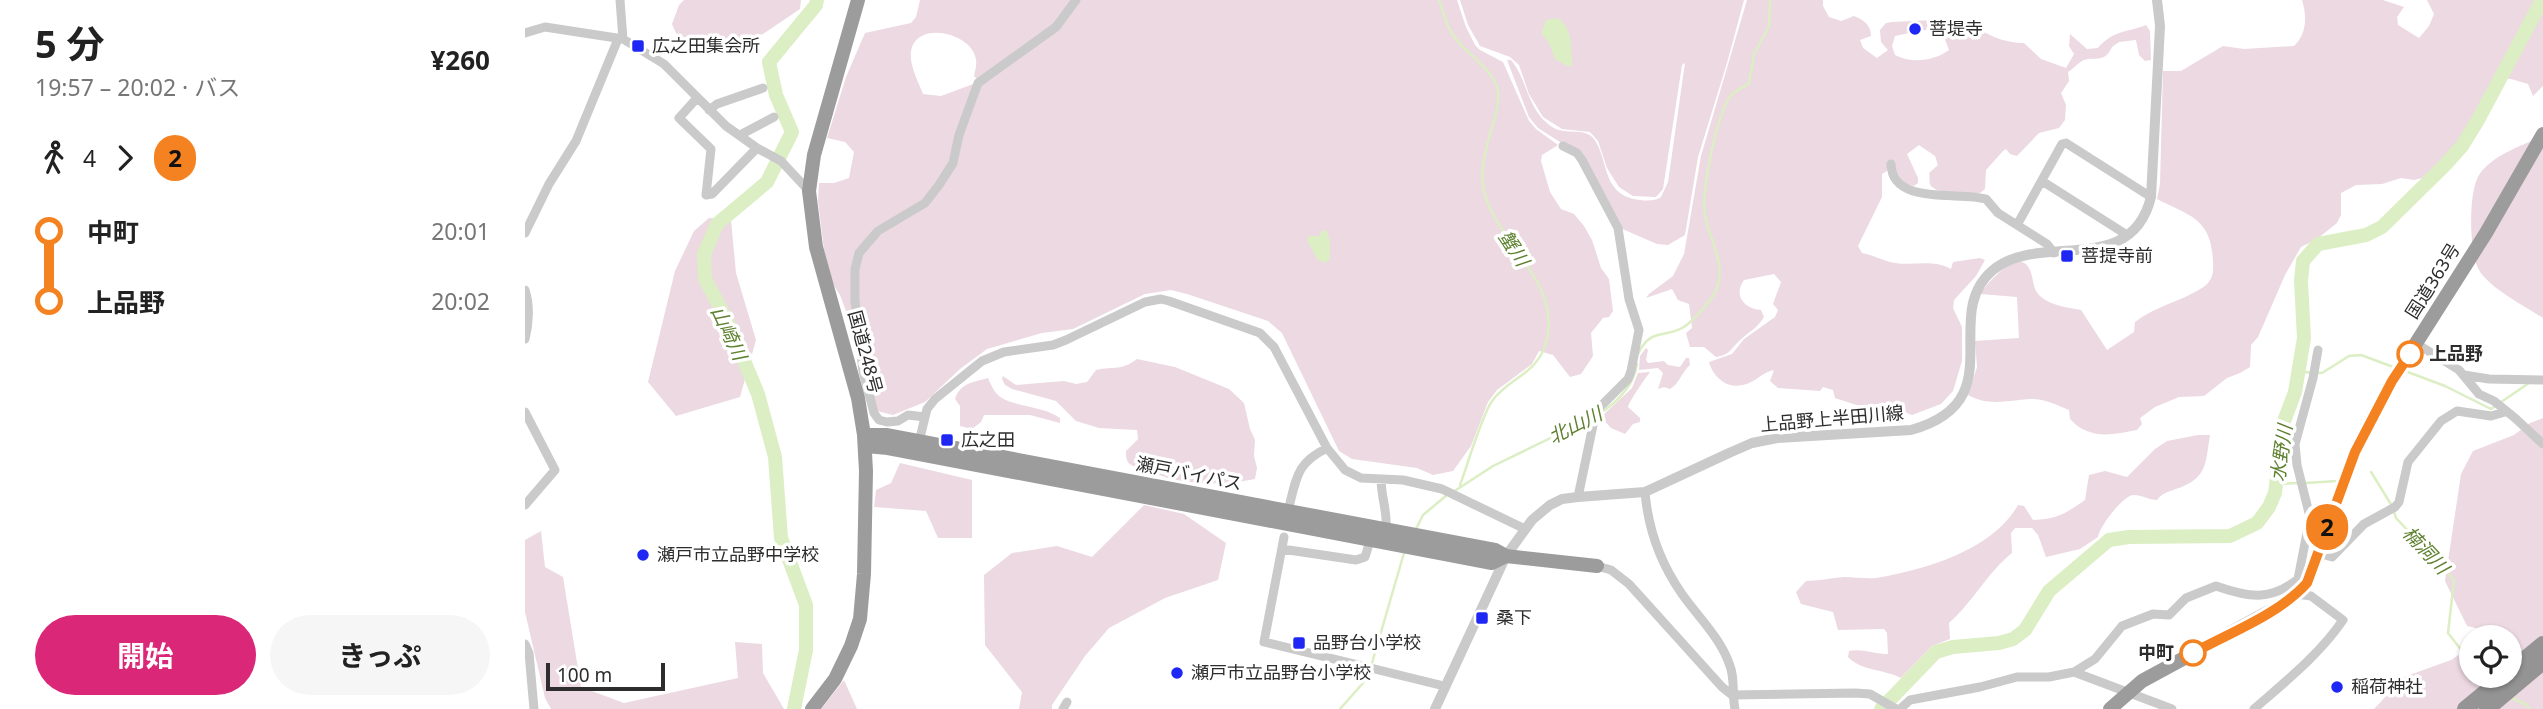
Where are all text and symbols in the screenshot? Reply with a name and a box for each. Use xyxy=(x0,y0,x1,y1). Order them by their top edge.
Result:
place label: 菩堤寺 xyxy=(1929,16,1983,40)
text: 5 分 xyxy=(35,17,105,69)
marker: 菩堤寺 xyxy=(1907,21,1923,37)
place label: 広之田集会所 xyxy=(652,33,760,57)
marker: 広之田集会所 xyxy=(630,38,646,54)
text: ¥260 xyxy=(431,42,490,78)
text: 19:57 – 20:02 · バス xyxy=(35,71,240,103)
icon: walk xyxy=(35,139,73,177)
icon: forward xyxy=(106,139,144,177)
text: 2 xyxy=(168,141,182,174)
text: 4 xyxy=(83,142,96,174)
text: 中町 xyxy=(87,214,139,250)
text: 20:01 xyxy=(431,215,490,247)
water label: 蟹川 xyxy=(1493,225,1536,273)
street label: 国道363号 xyxy=(2399,238,2465,323)
place label: 菩提寺前 xyxy=(2081,243,2153,267)
marker: 菩提寺前 xyxy=(2059,248,2075,264)
text: 上品野 xyxy=(87,284,165,320)
text: 20:02 xyxy=(431,285,490,317)
water label: 山崎川 xyxy=(705,302,754,366)
street label: 国道248号 xyxy=(843,308,889,396)
marker: 上品野 xyxy=(2397,341,2423,367)
place label: 上品野 xyxy=(2429,341,2483,365)
water label: 北山川 xyxy=(1544,400,1608,450)
street label: 上品野上半田川線 xyxy=(1759,400,1905,436)
water label: 水野川 xyxy=(2264,421,2298,483)
place label: 広之田 xyxy=(961,427,1015,451)
marker: 広之田 xyxy=(939,432,955,448)
street label: 瀬戸バイパス xyxy=(1134,451,1244,495)
line badge: 2 xyxy=(2304,504,2350,550)
text: 2 xyxy=(2320,510,2334,543)
water label: 楠洞川 xyxy=(2397,520,2456,581)
place label: 瀬戸市立品野中学校 xyxy=(657,542,819,566)
marker: 瀬戸市立品野中学校 xyxy=(635,547,651,563)
place label: 桑下 xyxy=(1496,605,1532,629)
marker: 桑下 xyxy=(1474,610,1490,626)
button: 開始 xyxy=(35,615,256,695)
button: きっぷ xyxy=(270,615,490,695)
map controls xyxy=(2459,625,2522,688)
button: locate xyxy=(2459,625,2522,688)
place label: 品野台小学校 xyxy=(1313,630,1421,654)
marker: 品野台小学校 xyxy=(1291,635,1307,651)
place label: 中町 xyxy=(2138,640,2174,664)
marker: 中町 xyxy=(2180,640,2206,666)
scale bar xyxy=(546,660,665,692)
place label: 瀬戸市立品野台小学校 xyxy=(1191,660,1371,684)
text: 100 m xyxy=(557,662,612,688)
marker: 瀬戸市立品野台小学校 xyxy=(1169,665,1185,681)
place label: 稲荷神社 xyxy=(2351,674,2423,698)
marker: 稲荷神社 xyxy=(2329,679,2345,695)

